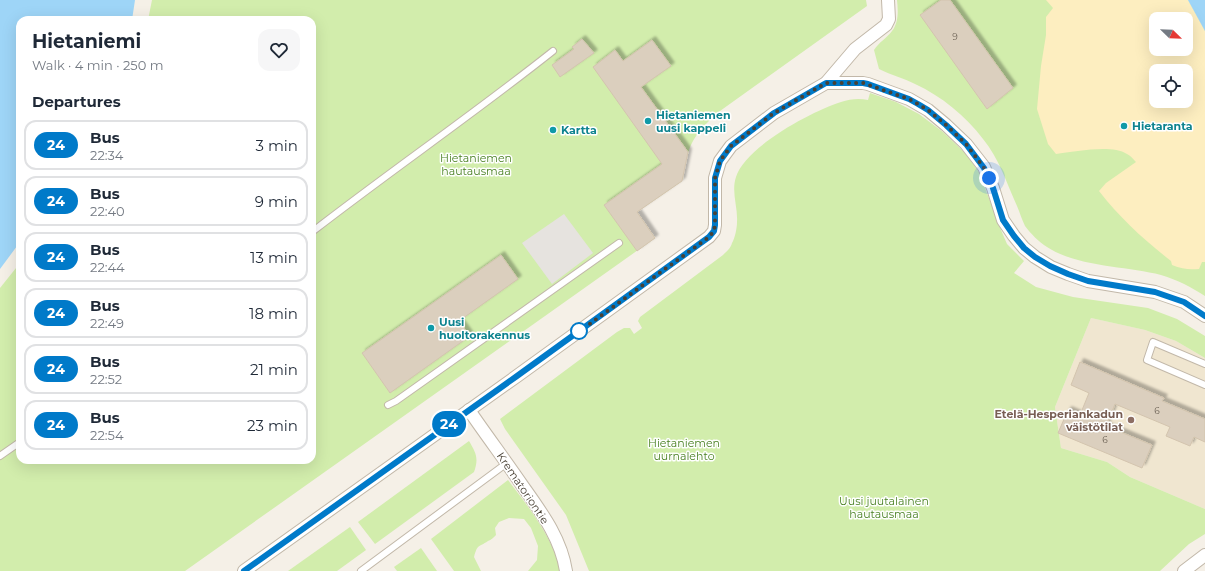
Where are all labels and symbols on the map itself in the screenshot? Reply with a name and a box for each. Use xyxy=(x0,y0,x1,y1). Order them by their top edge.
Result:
north arrow xyxy=(1149,12,1193,56)
house number: 9 xyxy=(952,31,958,42)
place label: Hietaniemen uusi kappeli xyxy=(656,108,731,135)
marker: Hietaniemen uusi kappeli xyxy=(643,116,653,126)
place label: Hietaranta xyxy=(1132,119,1193,133)
marker: Hietaranta xyxy=(1119,121,1129,131)
place label: Kartta xyxy=(561,123,597,137)
marker: Kartta xyxy=(548,125,558,135)
park label: Hietaniemen hautausmaa xyxy=(440,151,512,178)
your location xyxy=(979,168,999,188)
place label: Uusi huoltorakennus xyxy=(439,315,530,342)
unlabelled marker xyxy=(570,322,588,340)
marker: Uusi huoltorakennus xyxy=(426,323,436,333)
house number: 6 xyxy=(1154,405,1160,416)
place label: Etelä-Hesperiankadun väistötilat xyxy=(995,407,1123,434)
line badge: 24 xyxy=(431,411,467,437)
marker: Etelä-Hesperiankadun väistötilat xyxy=(1126,415,1136,425)
house number: 6 xyxy=(1102,434,1108,445)
park label: Hietaniemen uurnalehto xyxy=(648,436,720,463)
street label: Krematoriontie xyxy=(494,449,552,527)
park label: Uusi juutalainen hautausmaa xyxy=(839,494,929,521)

